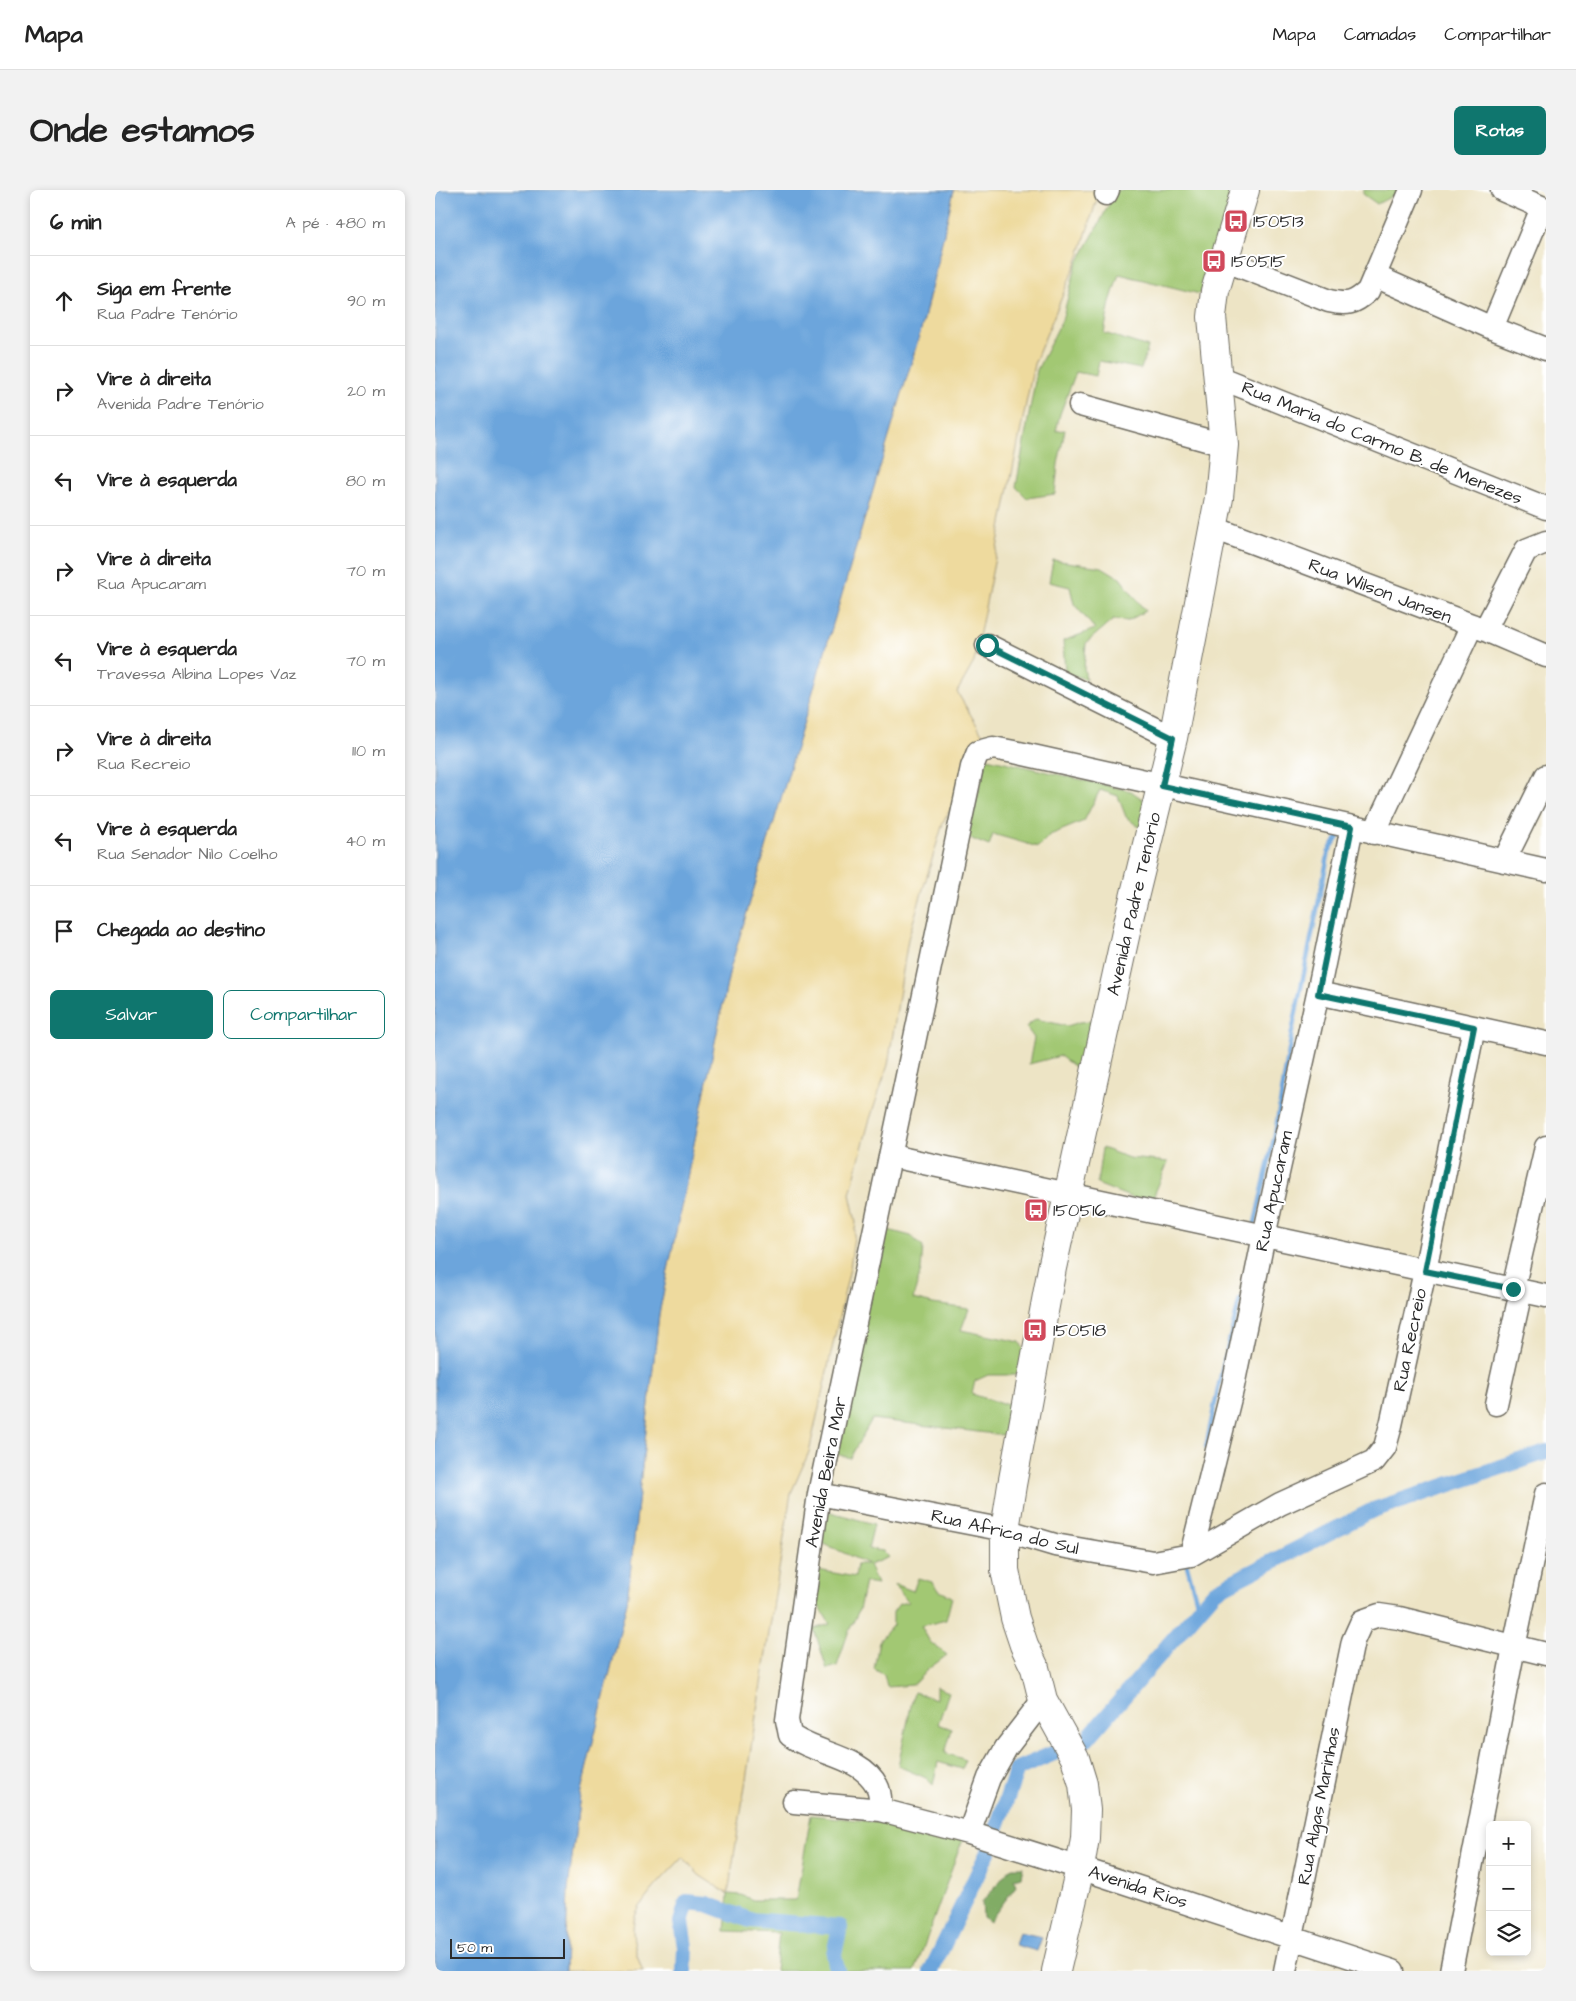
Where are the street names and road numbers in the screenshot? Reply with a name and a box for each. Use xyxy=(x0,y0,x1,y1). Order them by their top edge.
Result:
street label: Rua Maria do Carmo B. de Menezes xyxy=(1238,375,1526,511)
street label: Rua Wilson Jansen xyxy=(1305,552,1455,630)
street label: Avenida Padre Tenório xyxy=(1101,810,1167,998)
street label: Rua Apucaram xyxy=(1249,1128,1299,1254)
street label: Rua Recreio xyxy=(1387,1286,1433,1394)
street label: Avenida Beira Mar xyxy=(799,1394,853,1550)
street label: Rua Africa do Sul xyxy=(929,1503,1082,1561)
street label: Rua Algas Marinhas xyxy=(1291,1725,1348,1887)
street label: Avenida Rios xyxy=(1085,1859,1191,1915)

